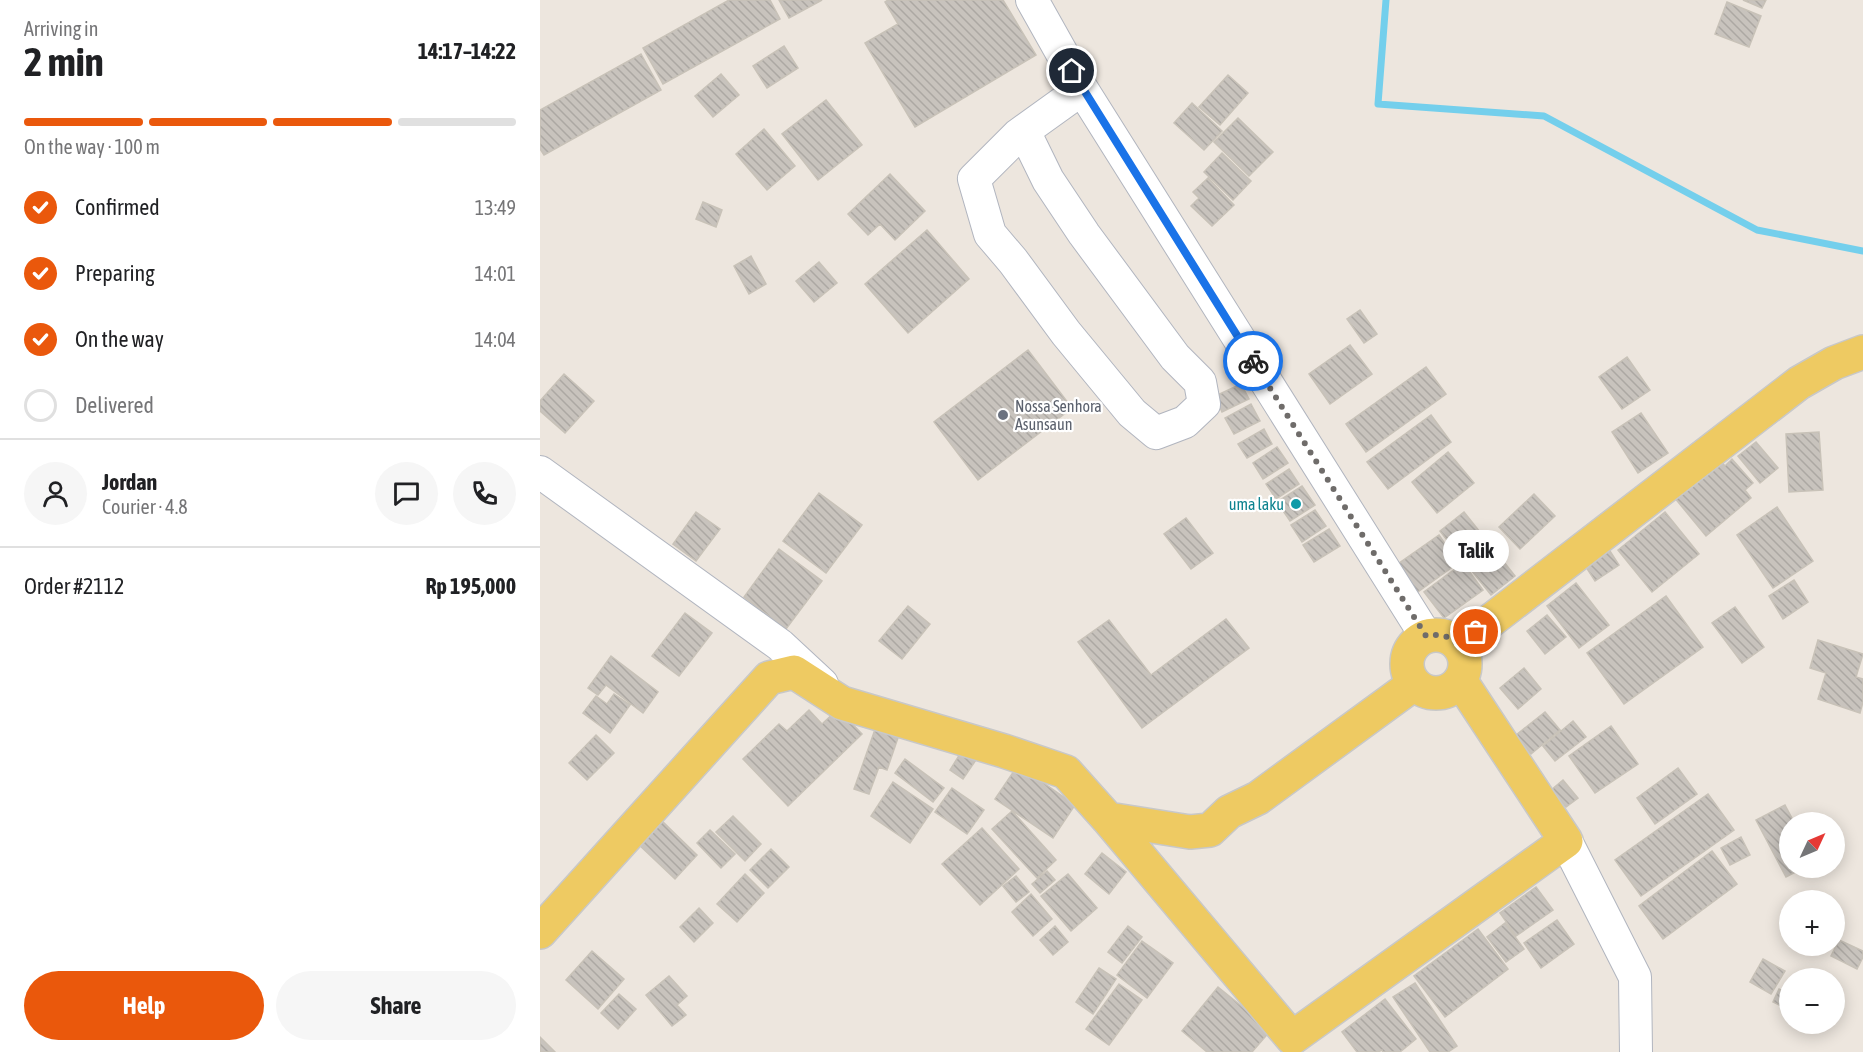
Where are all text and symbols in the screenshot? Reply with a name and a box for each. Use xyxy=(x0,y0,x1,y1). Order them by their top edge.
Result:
text: Arriving in xyxy=(24,17,98,40)
text: 14:17–14:22 xyxy=(418,38,516,64)
text: 2 min xyxy=(24,40,104,84)
pin xyxy=(1046,45,1097,96)
icon: home xyxy=(1055,54,1088,87)
text: On the way · 100 m xyxy=(24,135,160,158)
icon: check xyxy=(24,191,57,224)
text: Confirmed xyxy=(75,194,160,220)
text: 13:49 xyxy=(475,196,516,219)
icon: check xyxy=(24,257,57,290)
text: Preparing xyxy=(75,260,155,286)
text: 14:01 xyxy=(474,262,516,285)
icon: check xyxy=(24,323,57,356)
text: On the way xyxy=(75,326,164,352)
text: 14:04 xyxy=(474,328,516,351)
courier xyxy=(1223,331,1283,391)
icon: bike xyxy=(1237,345,1270,378)
text: Delivered xyxy=(75,392,154,418)
place label: Nossa Senhora Asunsaun xyxy=(1015,397,1102,433)
marker: Nossa Senhora Asunsaun xyxy=(996,408,1010,422)
button: person xyxy=(24,462,87,525)
button: chat xyxy=(375,462,438,525)
button: phone xyxy=(453,462,516,525)
text: Jordan xyxy=(102,469,157,495)
text: Courier · 4.8 xyxy=(102,495,188,518)
place label: uma laku xyxy=(1229,495,1284,513)
marker: uma laku xyxy=(1289,497,1303,511)
callout: Talik xyxy=(1443,530,1509,572)
text: Talik xyxy=(1458,539,1494,562)
text: Order #2112 xyxy=(24,573,124,599)
text: Rp 195,000 xyxy=(426,573,516,599)
pin xyxy=(1450,606,1501,657)
icon: bag xyxy=(1459,615,1492,648)
north arrow xyxy=(1779,812,1845,878)
map controls xyxy=(1779,812,1845,1034)
button: + xyxy=(1779,890,1845,956)
button: − xyxy=(1779,968,1845,1034)
button: Help xyxy=(24,971,264,1040)
button: Share xyxy=(276,971,516,1040)

